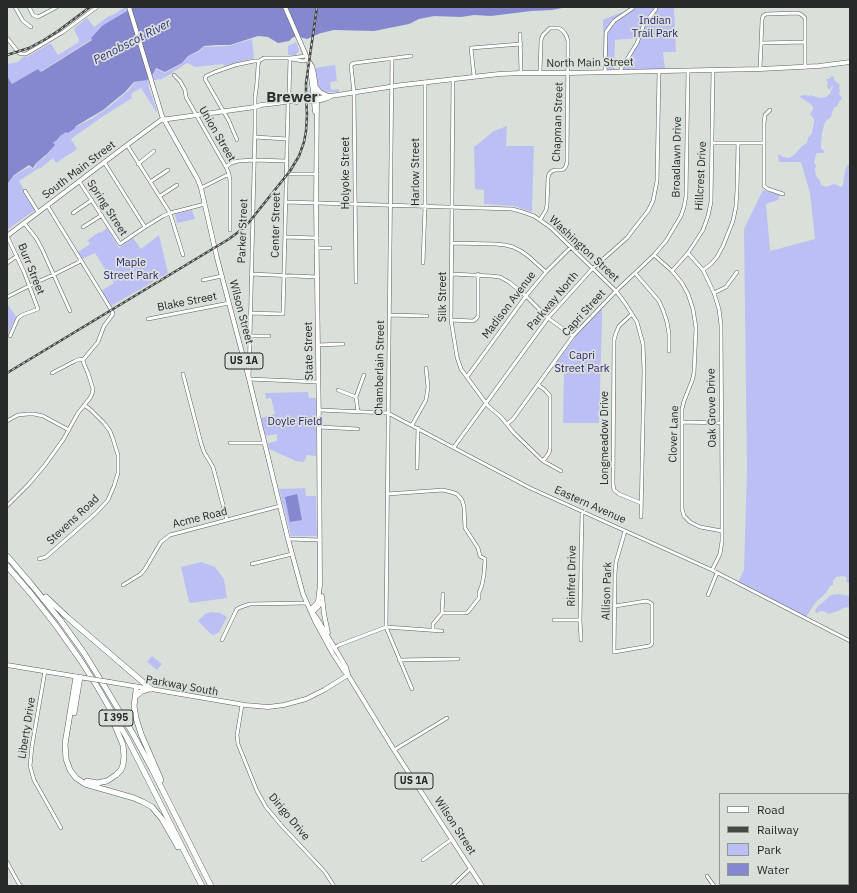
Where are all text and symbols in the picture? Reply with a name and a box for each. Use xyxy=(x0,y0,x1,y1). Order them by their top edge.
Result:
park label: Indian Trail Park xyxy=(632,14,678,40)
water label: Penobscot River xyxy=(91,16,173,68)
street label: North Main Street xyxy=(546,56,634,70)
street label: Chapman Street xyxy=(550,82,566,162)
district label: Brewer xyxy=(266,89,318,107)
street label: Union Street xyxy=(196,104,238,164)
street label: Broadlawn Drive xyxy=(670,116,684,198)
street label: Holyoke Street xyxy=(339,137,353,209)
street label: South Main Street xyxy=(40,138,118,202)
street label: Harlow Street xyxy=(409,138,423,206)
street label: Hillcrest Drive xyxy=(693,141,709,211)
street label: Spring Street xyxy=(84,177,130,239)
street label: Center Street xyxy=(269,192,283,258)
street label: Parker Street xyxy=(235,198,251,264)
street label: Washington Street xyxy=(546,213,622,285)
street label: Burr Street xyxy=(15,241,47,297)
park label: Maple Street Park xyxy=(103,256,159,282)
street label: Madison Avenue xyxy=(479,269,539,341)
street label: Parkway North xyxy=(525,269,581,333)
street label: Silk Street xyxy=(436,272,450,322)
street label: Wilson Street xyxy=(226,278,256,346)
street label: Capri Street xyxy=(559,287,609,339)
street label: Blake Street xyxy=(156,290,218,314)
street label: Chamberlain Street xyxy=(373,320,387,416)
street label: State Street xyxy=(302,322,316,380)
park label: Capri Street Park xyxy=(554,349,610,375)
road number: US 1A xyxy=(225,353,263,369)
street label: Oak Grove Drive xyxy=(705,368,719,448)
street label: Longmeadow Drive xyxy=(598,391,612,485)
street label: Clover Lane xyxy=(666,405,682,463)
park label: Doyle Field xyxy=(268,415,322,429)
street label: Eastern Avenue xyxy=(552,483,628,527)
street label: Stevens Road xyxy=(44,492,102,548)
street label: Acme Road xyxy=(171,505,229,531)
street label: Rinfret Drive xyxy=(565,545,579,607)
street label: Allison Park xyxy=(599,562,615,620)
street label: Parkway South xyxy=(145,673,219,699)
street label: Liberty Drive xyxy=(16,696,38,760)
road number: I 395 xyxy=(99,710,133,726)
road number: US 1A xyxy=(395,773,433,789)
street label: Dirigo Drive xyxy=(266,791,312,843)
legend xyxy=(719,793,849,885)
street label: Wilson Street xyxy=(431,795,479,857)
text: Road xyxy=(757,802,785,817)
text: Railway xyxy=(757,822,799,837)
text: Park xyxy=(757,842,781,857)
text: Water xyxy=(757,862,789,877)

